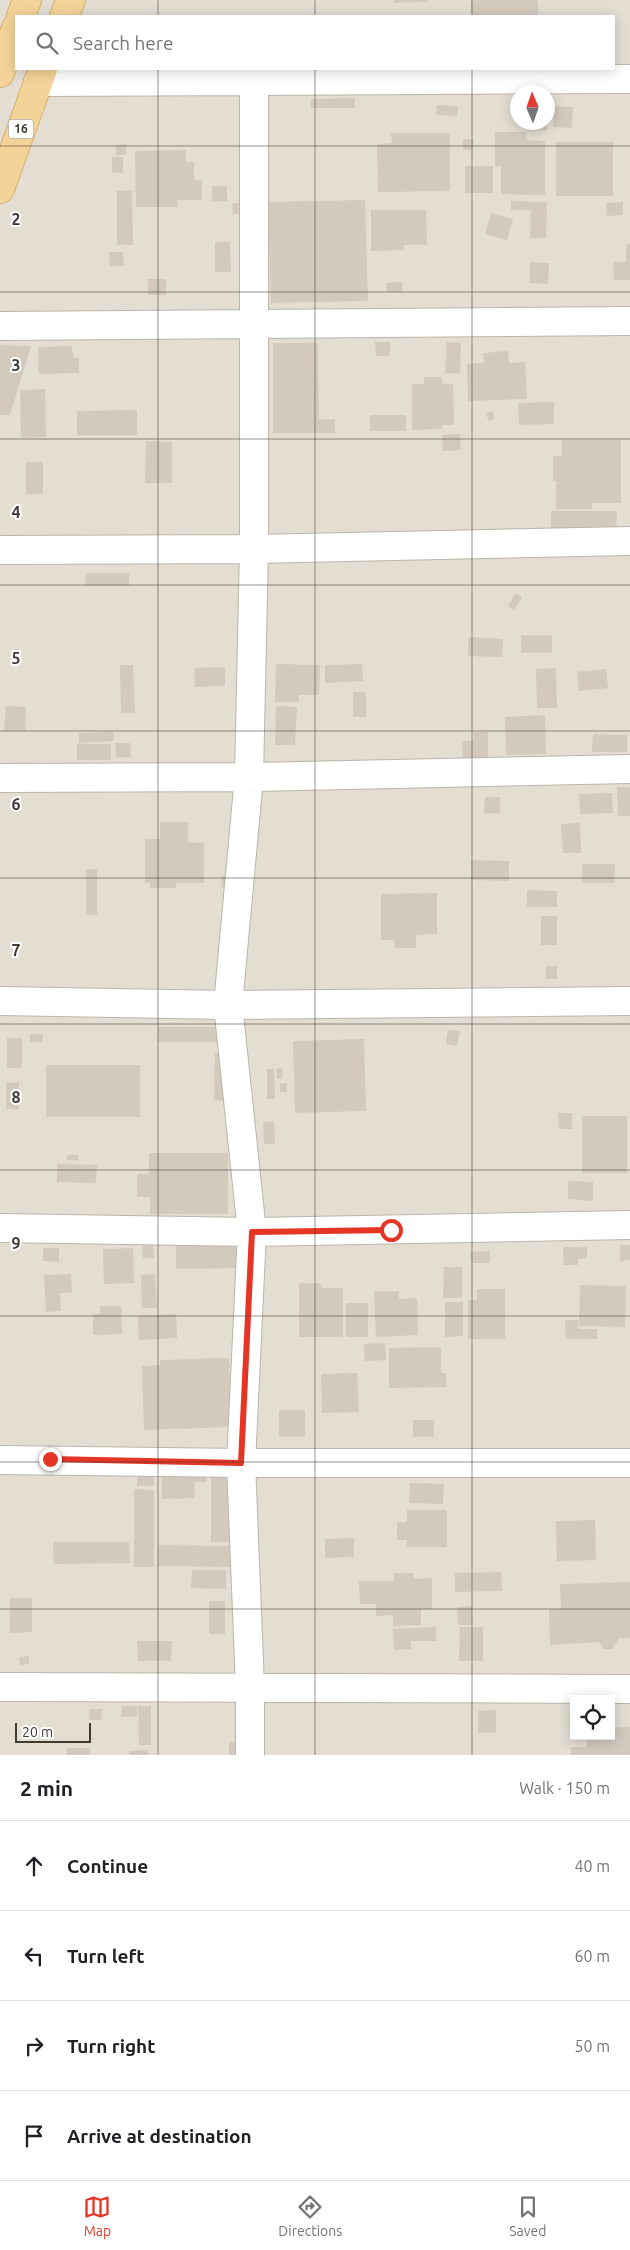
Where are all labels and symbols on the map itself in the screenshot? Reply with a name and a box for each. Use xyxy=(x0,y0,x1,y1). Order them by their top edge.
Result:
north arrow xyxy=(510,85,555,130)
road number: 16 xyxy=(8,120,34,138)
text: 2 xyxy=(11,210,21,228)
text: 3 xyxy=(11,356,21,374)
text: 4 xyxy=(11,503,21,521)
text: 5 xyxy=(11,649,21,667)
text: 6 xyxy=(11,795,21,813)
text: 7 xyxy=(11,941,21,959)
text: 8 xyxy=(11,1088,21,1106)
route start xyxy=(380,1219,403,1242)
text: 9 xyxy=(11,1234,21,1252)
route end xyxy=(39,1448,62,1471)
scale bar xyxy=(15,1720,91,1743)

